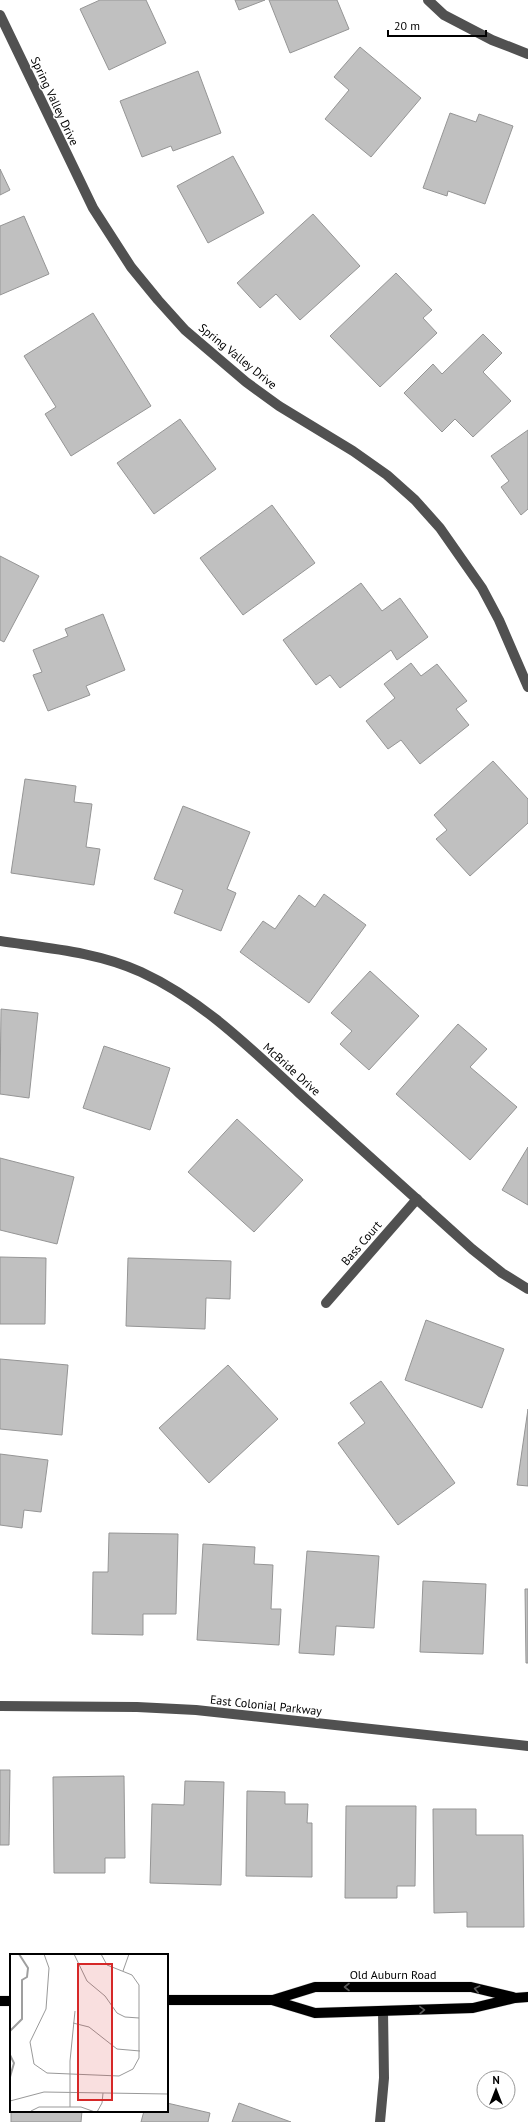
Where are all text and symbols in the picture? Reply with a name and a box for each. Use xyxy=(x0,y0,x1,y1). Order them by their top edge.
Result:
scale bar xyxy=(388,12,486,38)
text: 20 m xyxy=(394,18,420,33)
street label: Spring Valley Drive xyxy=(28,54,82,148)
street label: Spring Valley Drive xyxy=(196,320,280,392)
street label: McBride Drive xyxy=(260,1039,324,1099)
street label: Bass Court xyxy=(338,1218,384,1268)
street label: East Colonial Parkway xyxy=(209,1692,323,1718)
inset map xyxy=(10,1954,168,2112)
street label: Old Auburn Road xyxy=(350,1967,436,1982)
one-way arrow xyxy=(344,1983,350,1991)
one-way arrow xyxy=(474,1985,480,1993)
one-way arrow xyxy=(419,2006,425,2014)
north arrow xyxy=(476,2070,516,2110)
text: N xyxy=(492,2073,500,2087)

